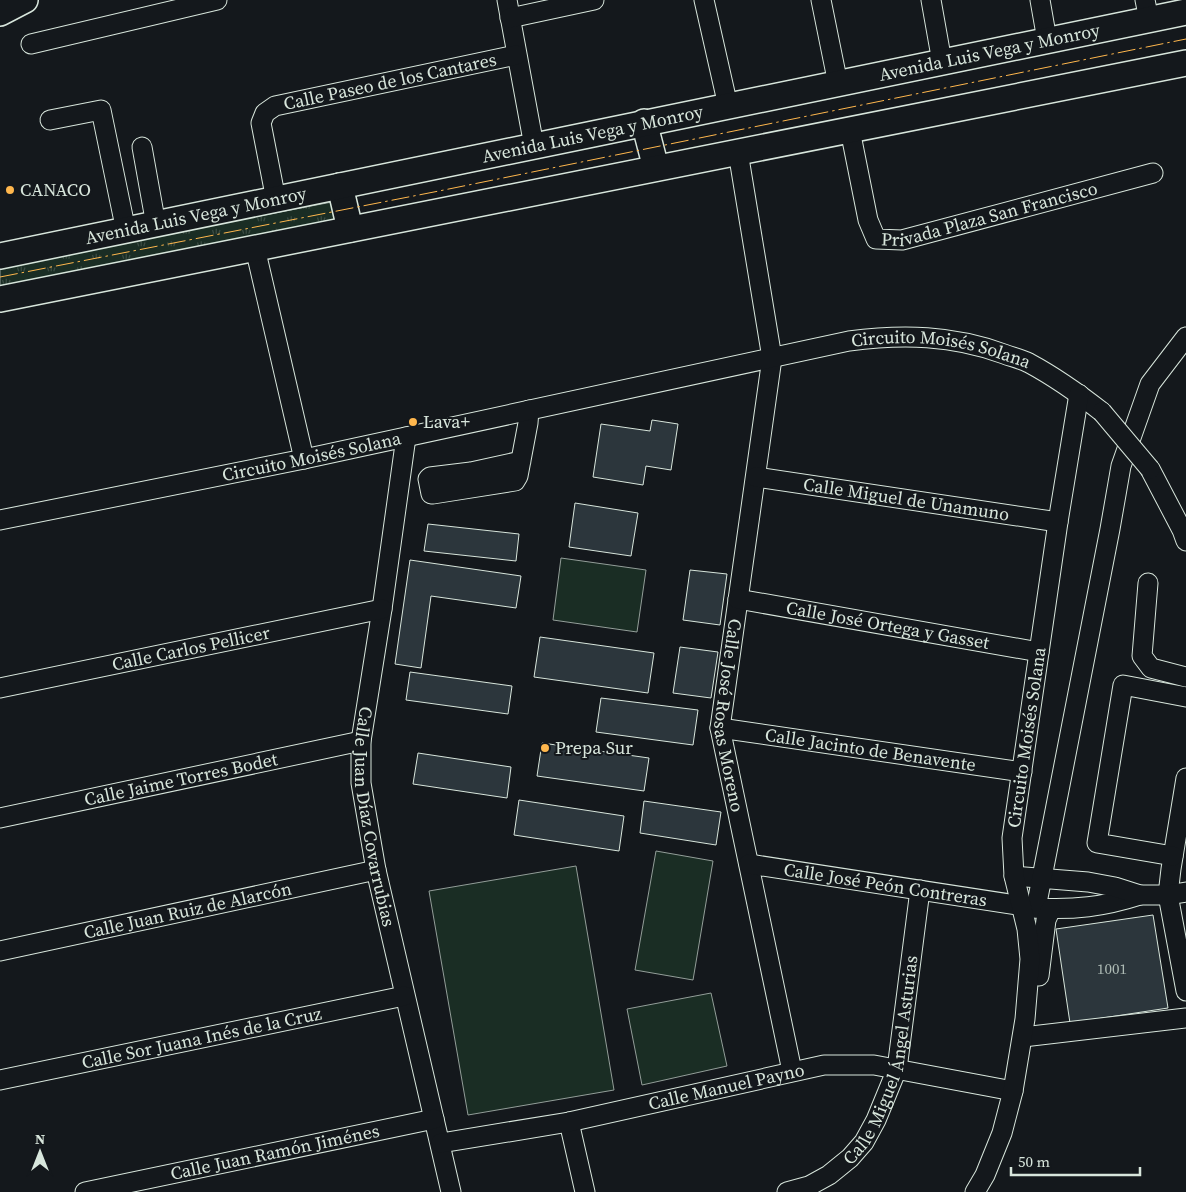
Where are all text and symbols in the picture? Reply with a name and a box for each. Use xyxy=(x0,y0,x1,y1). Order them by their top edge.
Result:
street label: Avenida Luis Vega y Monroy xyxy=(877,17,1103,87)
street label: Calle Paseo de los Cantares xyxy=(281,46,499,116)
street label: Avenida Luis Vega y Monroy xyxy=(480,98,706,169)
street label: Privada Plaza San Francisco xyxy=(881,175,1100,252)
place label: CANACO xyxy=(20,177,91,202)
street label: Avenida Luis Vega y Monroy xyxy=(83,180,309,250)
marker: CANACO xyxy=(4,184,16,196)
street label: Circuito Moisés Solana xyxy=(850,324,1036,375)
place label: Lava+ xyxy=(423,409,470,434)
marker: Lava+ xyxy=(407,416,419,428)
street label: Circuito Moisés Solana xyxy=(220,425,404,487)
street label: Calle Miguel de Unamuno xyxy=(802,471,1011,527)
street label: Calle José Ortega y Gasset xyxy=(784,595,991,655)
street label: Calle José Rosas Moreno xyxy=(708,617,750,814)
street label: Calle Carlos Pellicer xyxy=(110,619,272,677)
street label: Circuito Moisés Solana xyxy=(1001,645,1052,829)
street label: Calle Juan Díaz Covarrubias xyxy=(349,705,402,929)
street label: Calle Jacinto de Benavente xyxy=(763,722,978,777)
place label: Prepa Sur xyxy=(555,735,633,760)
marker: Prepa Sur xyxy=(539,742,551,754)
street label: Calle Jaime Torres Bodet xyxy=(82,746,280,812)
street label: Calle José Peón Contreras xyxy=(782,856,989,912)
street label: Calle Juan Ruiz de Alarcón xyxy=(81,875,294,945)
street label: Calle Miguel Ángel Asturias xyxy=(837,954,924,1170)
house number: 1001 xyxy=(1097,958,1127,979)
street label: Calle Sor Juana Inés de la Cruz xyxy=(79,1000,324,1075)
street label: Calle Manuel Payno xyxy=(646,1057,807,1116)
street label: Calle Juan Ramón Jiménes xyxy=(168,1118,382,1186)
north arrow xyxy=(15,1127,65,1177)
text: N xyxy=(35,1129,45,1149)
scale bar xyxy=(1011,1144,1140,1176)
text: 50 m xyxy=(1018,1151,1050,1172)

